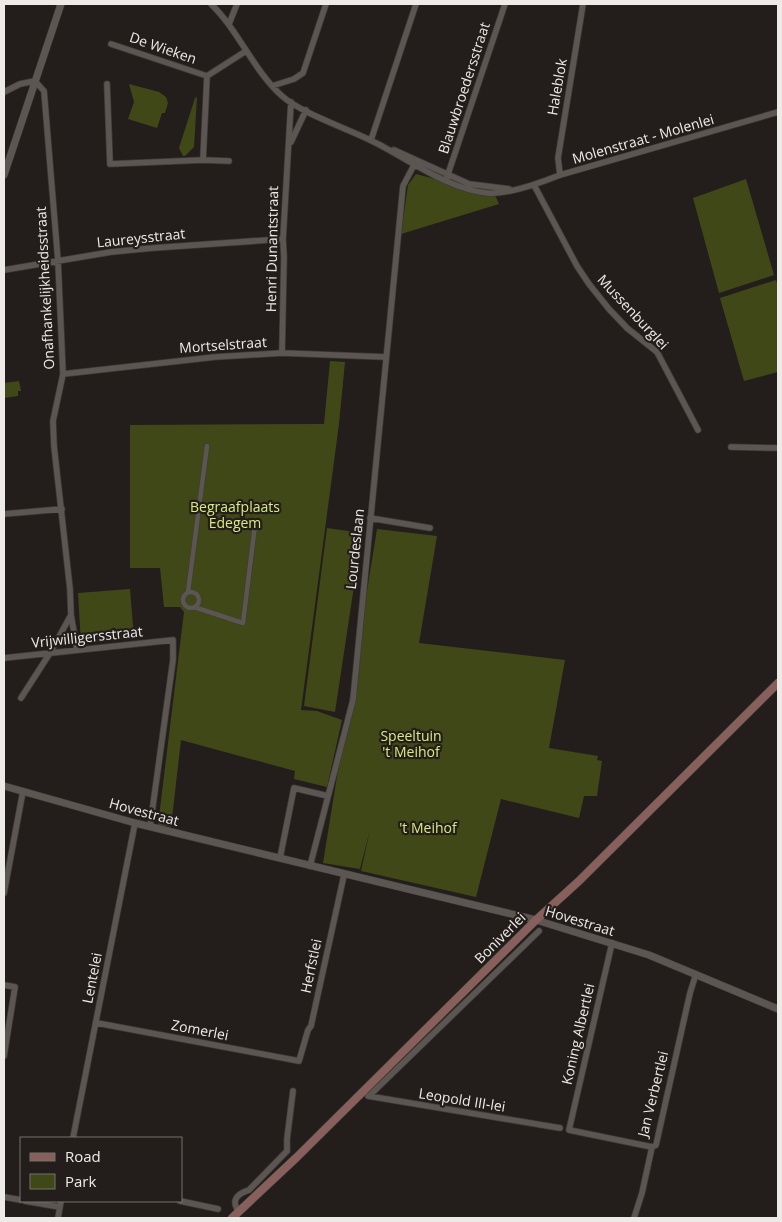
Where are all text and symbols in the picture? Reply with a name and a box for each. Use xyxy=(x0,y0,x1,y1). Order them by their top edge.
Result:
street label: Blauwbroedersstraat xyxy=(433,20,494,156)
street label: De Wieken xyxy=(127,27,199,68)
street label: Haleblok xyxy=(542,56,571,117)
street label: Molenstraat - Molenlei xyxy=(570,109,716,168)
street label: Henri Dunantstraat xyxy=(261,186,282,312)
street label: Onafhankelijkheidsstraat xyxy=(31,206,58,370)
street label: Laureysstraat xyxy=(96,223,186,252)
street label: Mussenburglei xyxy=(594,270,673,353)
street label: Mortselstraat xyxy=(179,332,267,357)
park label: Begraafplaats Edegem xyxy=(190,497,280,532)
street label: Lourdeslaan xyxy=(341,508,368,590)
street label: Vrijwilligersstraat xyxy=(30,621,144,652)
park label: Speeltuin 't Meihof xyxy=(380,726,442,761)
street label: Hovestraat xyxy=(107,793,181,830)
park label: 't Meihof xyxy=(399,818,458,837)
street label: Hovestraat xyxy=(543,901,617,940)
street label: Boniverlei xyxy=(470,908,529,967)
street label: Herfstlei xyxy=(295,937,326,995)
street label: Lentelei xyxy=(77,951,106,1005)
street label: Koning Albertlei xyxy=(557,981,598,1086)
street label: Zomerlei xyxy=(170,1015,230,1044)
street label: Jan Verbertlei xyxy=(632,1049,672,1141)
street label: Leopold III-lei xyxy=(417,1083,507,1116)
legend xyxy=(20,1137,182,1202)
text: Road xyxy=(65,1146,101,1166)
text: Park xyxy=(65,1171,96,1191)

